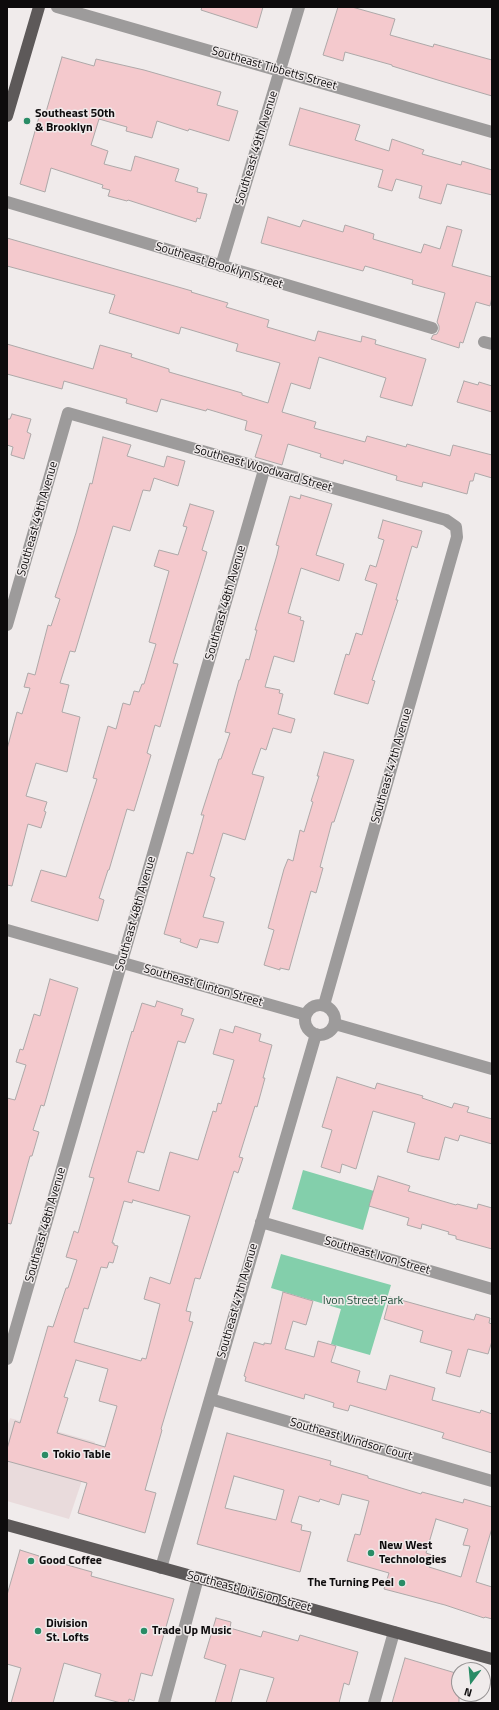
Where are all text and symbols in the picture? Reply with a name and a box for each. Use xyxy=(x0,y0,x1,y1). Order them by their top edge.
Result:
street label: Southeast Tibbetts Street xyxy=(210,44,338,94)
street label: Southeast 49th Avenue xyxy=(233,89,281,207)
place label: Southeast 50th & Brooklyn xyxy=(35,107,115,135)
marker: Southeast 50th & Brooklyn xyxy=(22,116,32,126)
street label: Southeast Brooklyn Street xyxy=(153,240,285,292)
street label: Southeast Woodward Street xyxy=(192,442,334,496)
street label: Southeast 49th Avenue xyxy=(15,460,61,578)
street label: Southeast 48th Avenue xyxy=(203,544,249,662)
street label: Southeast 47th Avenue xyxy=(369,707,415,825)
street label: Southeast 48th Avenue xyxy=(113,855,159,973)
street label: Southeast Clinton Street xyxy=(142,962,264,1010)
street label: Southeast 48th Avenue xyxy=(23,1166,69,1284)
street label: Southeast Ivon Street xyxy=(322,1234,432,1278)
street label: Southeast 47th Avenue xyxy=(215,1242,261,1360)
park label: Ivon Street Park xyxy=(323,1294,403,1308)
street label: Southeast Windsor Court xyxy=(288,1416,414,1464)
place label: Tokio Table xyxy=(53,1448,111,1462)
marker: Tokio Table xyxy=(40,1450,50,1460)
place label: New West Technologies xyxy=(379,1539,447,1567)
marker: New West Technologies xyxy=(366,1548,376,1558)
place label: Good Coffee xyxy=(39,1554,102,1568)
marker: Good Coffee xyxy=(26,1556,36,1566)
street label: Southeast Division Street xyxy=(185,1569,313,1615)
place label: The Turning Peel xyxy=(308,1576,394,1590)
marker: The Turning Peel xyxy=(397,1578,407,1588)
place label: Division St. Lofts xyxy=(46,1617,89,1645)
place label: Trade Up Music xyxy=(152,1624,232,1638)
marker: Division St. Lofts xyxy=(33,1626,43,1636)
marker: Trade Up Music xyxy=(139,1626,149,1636)
north arrow xyxy=(451,1662,491,1702)
text: N xyxy=(462,1684,474,1701)

